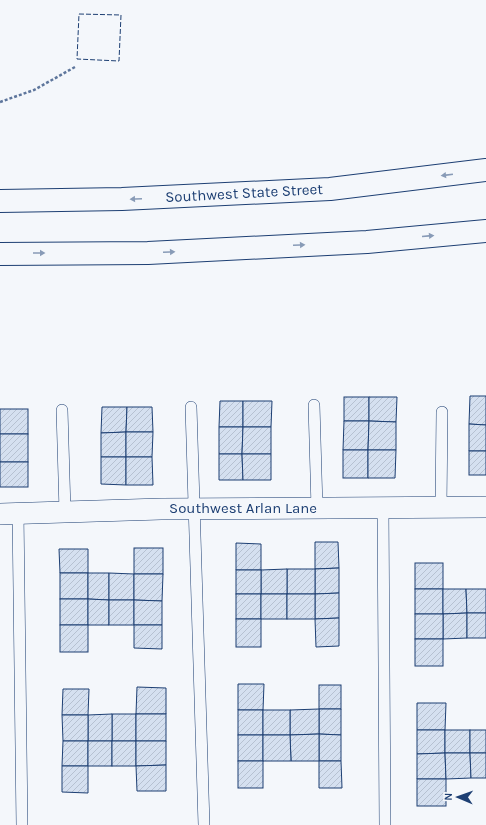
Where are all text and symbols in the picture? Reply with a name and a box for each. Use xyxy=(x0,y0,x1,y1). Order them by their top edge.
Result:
one-way arrow xyxy=(441,172,453,178)
street label: Southwest State Street xyxy=(165,180,324,206)
one-way arrow xyxy=(130,195,142,202)
one-way arrow xyxy=(422,233,434,240)
one-way arrow xyxy=(293,242,305,249)
one-way arrow xyxy=(163,248,175,255)
one-way arrow xyxy=(33,250,46,256)
street label: Southwest Arlan Lane xyxy=(169,499,317,517)
north arrow xyxy=(438,777,478,817)
text: N xyxy=(442,792,455,801)

